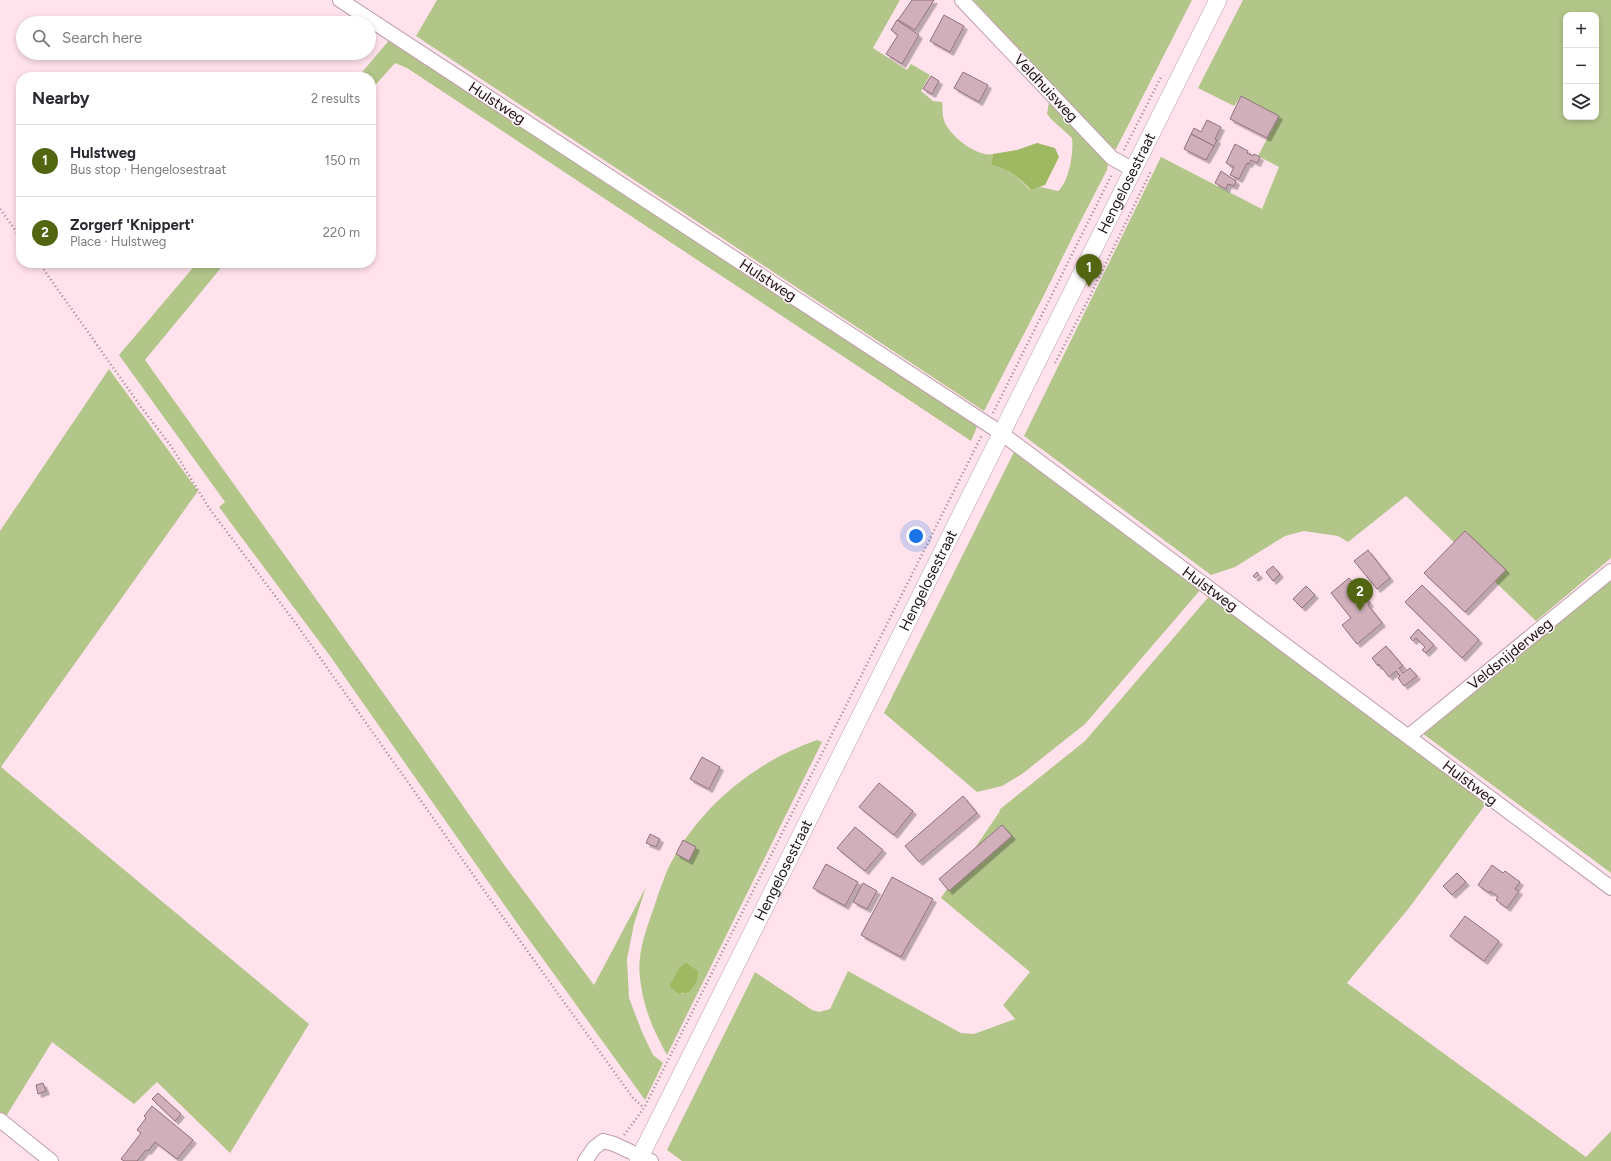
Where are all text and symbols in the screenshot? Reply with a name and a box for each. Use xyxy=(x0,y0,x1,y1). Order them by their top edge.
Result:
map controls xyxy=(1563,12,1599,120)
button: + xyxy=(1563,12,1599,48)
search box xyxy=(16,16,376,60)
icon: search xyxy=(30,27,52,49)
text: Search here xyxy=(62,29,142,47)
button: − xyxy=(1563,48,1599,84)
street label: Veldhuisweg xyxy=(1010,50,1082,126)
street label: Hulstweg xyxy=(465,78,529,128)
button: layers xyxy=(1563,84,1599,120)
text: Nearby xyxy=(32,88,90,108)
text: 2 results xyxy=(311,91,360,106)
street label: Hengelosestraat xyxy=(1094,129,1159,237)
text: Hulstweg xyxy=(70,144,136,162)
text: 1 xyxy=(42,153,48,168)
text: 150 m xyxy=(325,153,360,168)
text: Bus stop · Hengelosestraat xyxy=(70,162,226,177)
text: Zorgerf 'Knippert' xyxy=(70,216,194,234)
text: 2 xyxy=(41,225,49,240)
text: 220 m xyxy=(323,225,360,240)
text: Place · Hulstweg xyxy=(70,234,167,249)
pin: 1 xyxy=(1076,254,1102,287)
street label: Hulstweg xyxy=(736,255,800,305)
your location xyxy=(906,526,926,546)
street label: Hengelosestraat xyxy=(895,527,961,634)
street label: Hulstweg xyxy=(1179,563,1241,615)
pin: 2 xyxy=(1347,578,1373,611)
street label: Veldsnijderweg xyxy=(1464,614,1556,694)
street label: Hulstweg xyxy=(1439,756,1501,810)
street label: Hengelosestraat xyxy=(750,816,816,924)

